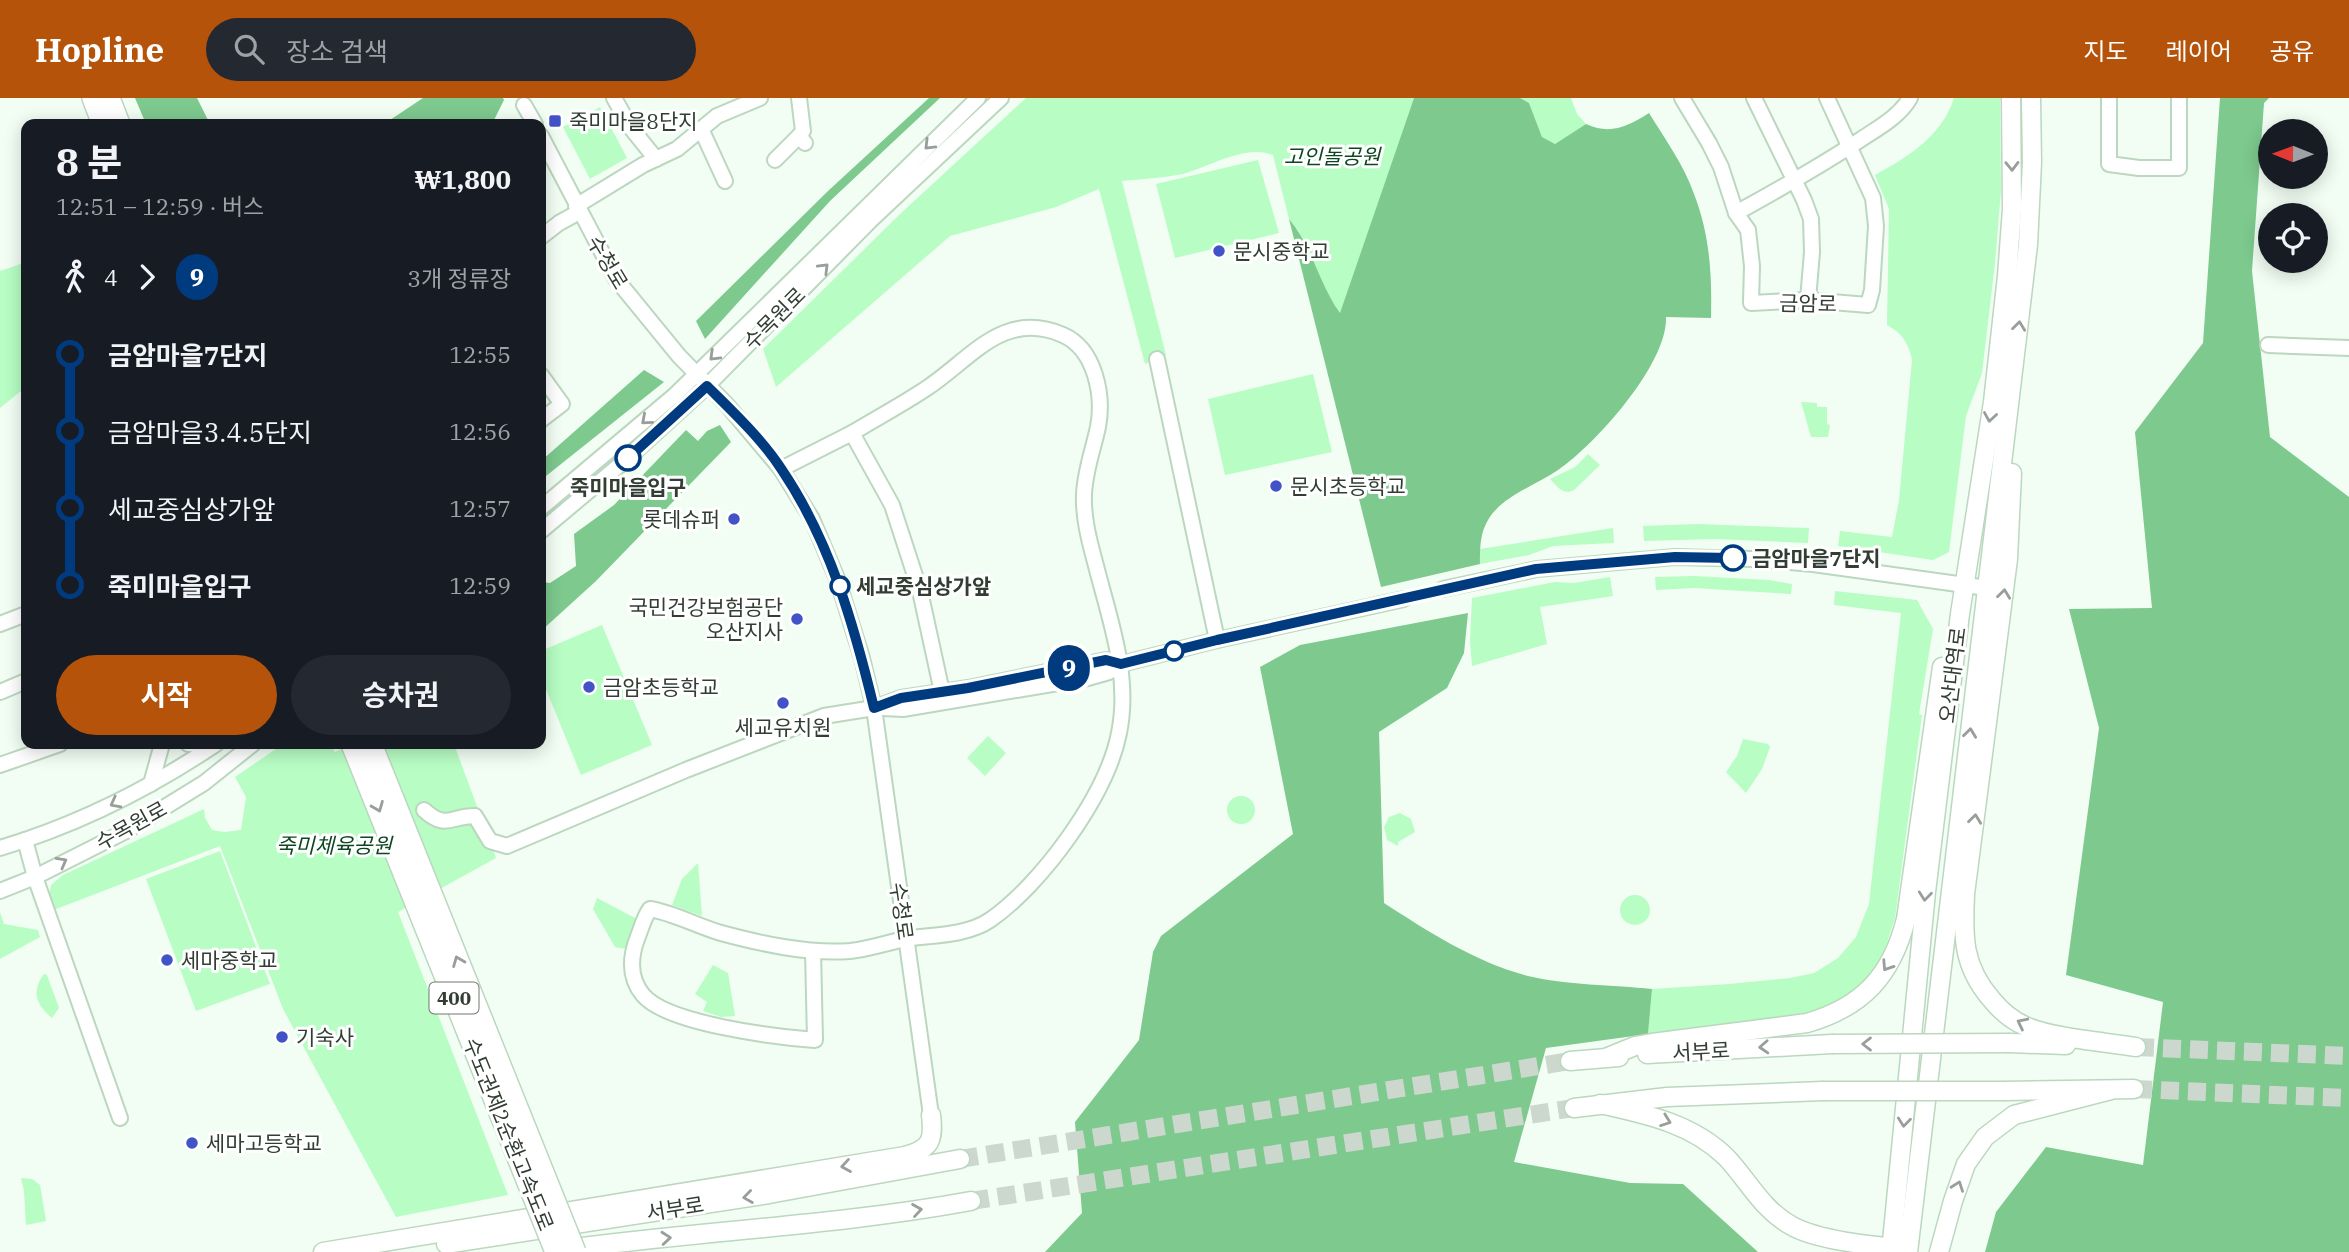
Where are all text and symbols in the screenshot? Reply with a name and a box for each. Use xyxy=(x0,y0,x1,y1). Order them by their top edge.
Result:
search box xyxy=(206,18,696,81)
text: Hopline xyxy=(35,28,164,71)
icon: search xyxy=(230,30,268,68)
text: 장소 검색 xyxy=(286,34,388,68)
text: 지도 xyxy=(2083,35,2128,67)
text: 레이어 xyxy=(2166,35,2232,67)
text: 공유 xyxy=(2270,35,2314,67)
place label: 죽미마을8단지 xyxy=(569,107,698,135)
marker: 죽미마을8단지 xyxy=(547,113,563,129)
north arrow xyxy=(2258,119,2328,189)
map controls xyxy=(2258,119,2328,273)
text: 8 분 xyxy=(56,137,123,186)
one-way arrow xyxy=(924,137,937,150)
park label: 고인돌공원 xyxy=(1284,142,1382,170)
one-way arrow xyxy=(2005,161,2020,172)
text: ₩1,800 xyxy=(415,162,511,196)
text: 12:51 – 12:59 · 버스 xyxy=(56,191,264,221)
button: locate xyxy=(2258,203,2328,273)
street label: 수청로 xyxy=(581,230,635,294)
place label: 문시중학교 xyxy=(1233,237,1330,265)
marker: 문시중학교 xyxy=(1211,243,1227,259)
icon: walk xyxy=(56,258,94,296)
icon: forward xyxy=(128,258,166,296)
text: 9 xyxy=(190,261,204,293)
text: 4 xyxy=(104,262,118,292)
text: 3개 정류장 xyxy=(407,263,511,293)
one-way arrow xyxy=(815,263,828,276)
street label: 수목원로 xyxy=(737,281,811,355)
street label: 금암로 xyxy=(1779,288,1837,318)
one-way arrow xyxy=(2011,320,2026,332)
text: 금암마을7단지 xyxy=(108,338,267,372)
text: 12:55 xyxy=(449,339,511,369)
one-way arrow xyxy=(709,348,722,361)
one-way arrow xyxy=(1983,411,1998,423)
one-way arrow xyxy=(641,412,654,424)
text: 금암마을3.4.5단지 xyxy=(108,415,312,449)
text: 12:56 xyxy=(449,416,511,446)
marker: 죽미마을입구 xyxy=(615,445,641,471)
place label: 문시초등학교 xyxy=(1290,472,1406,500)
place label: 죽미마을입구 xyxy=(570,473,686,501)
marker: 문시초등학교 xyxy=(1268,478,1284,494)
text: 세교중심상가앞 xyxy=(108,492,275,526)
text: 12:57 xyxy=(449,493,511,523)
place label: 롯데슈퍼 xyxy=(643,505,720,533)
marker: 롯데슈퍼 xyxy=(726,511,742,527)
place label: 금암마을7단지 xyxy=(1752,544,1881,572)
marker: 금암마을7단지 xyxy=(1720,545,1746,571)
text: 죽미마을입구 xyxy=(108,569,252,603)
text: 12:59 xyxy=(449,570,511,600)
place label: 세교중심상가앞 xyxy=(856,572,991,600)
marker: 세교중심상가앞 xyxy=(830,576,850,596)
one-way arrow xyxy=(1996,588,2011,600)
place label: 국민건강보험공단 오산지사 xyxy=(628,593,783,645)
marker: 국민건강보험공단 오산지사 xyxy=(789,611,805,627)
street label: 오산대역로 xyxy=(1932,625,1972,725)
unlabelled marker xyxy=(1164,641,1184,661)
line badge: 9 xyxy=(1046,645,1092,691)
text: 9 xyxy=(1062,652,1076,684)
button: 시작 xyxy=(56,655,277,735)
button: 승차권 xyxy=(291,655,511,735)
place label: 금암초등학교 xyxy=(603,673,719,701)
marker: 금암초등학교 xyxy=(581,679,597,695)
marker: 세교유치원 xyxy=(775,695,791,711)
place label: 세교유치원 xyxy=(735,713,831,741)
one-way arrow xyxy=(1962,727,1977,739)
street label: 수목원로 xyxy=(90,794,172,856)
one-way arrow xyxy=(110,795,123,808)
one-way arrow xyxy=(369,800,383,812)
one-way arrow xyxy=(1967,813,1982,825)
park label: 죽미체육공원 xyxy=(276,831,394,859)
one-way arrow xyxy=(55,857,67,870)
street label: 수청로 xyxy=(884,880,920,942)
one-way arrow xyxy=(1918,890,1933,902)
place label: 세마중학교 xyxy=(181,946,278,974)
marker: 세마중학교 xyxy=(159,952,175,968)
one-way arrow xyxy=(453,956,467,968)
one-way arrow xyxy=(1882,959,1895,972)
road number: 400 xyxy=(430,983,478,1014)
one-way arrow xyxy=(2016,1018,2029,1032)
place label: 기숙사 xyxy=(296,1023,354,1051)
marker: 기숙사 xyxy=(274,1029,290,1045)
street label: 수도권제2순환고속도로 xyxy=(457,1033,561,1235)
street label: 서부로 xyxy=(1671,1036,1731,1066)
one-way arrow xyxy=(1862,1036,1872,1052)
one-way arrow xyxy=(1758,1040,1769,1055)
one-way arrow xyxy=(1660,1113,1672,1127)
one-way arrow xyxy=(1897,1116,1912,1128)
place label: 세마고등학교 xyxy=(206,1129,322,1157)
marker: 세마고등학교 xyxy=(184,1135,200,1151)
one-way arrow xyxy=(840,1158,852,1173)
one-way arrow xyxy=(1950,1181,1964,1193)
one-way arrow xyxy=(742,1189,754,1204)
street label: 서부로 xyxy=(644,1190,706,1226)
one-way arrow xyxy=(911,1203,923,1218)
one-way arrow xyxy=(661,1230,672,1245)

